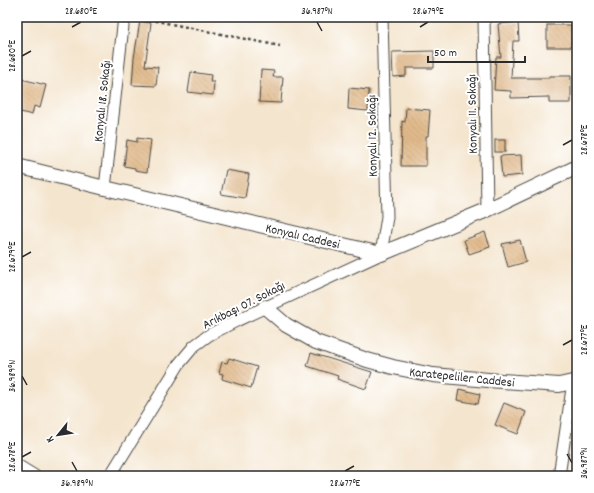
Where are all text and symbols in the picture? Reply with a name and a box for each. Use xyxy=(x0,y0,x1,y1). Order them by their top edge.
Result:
text: 28.680°E xyxy=(65,5,98,19)
text: 36.987°N xyxy=(301,5,333,19)
text: 28.679°E xyxy=(412,5,444,19)
scale bar xyxy=(428,38,525,64)
text: 28.680°E xyxy=(6,39,20,72)
text: 50 m xyxy=(434,45,457,62)
street label: Konyalı 18. Sokağı xyxy=(90,60,117,143)
street label: Konyalı 11. Sokağı xyxy=(463,74,484,154)
street label: Konyalı 12. Sokağı xyxy=(363,95,384,177)
text: 28.678°E xyxy=(578,124,592,155)
street label: Konyalı Caddesi xyxy=(263,220,342,255)
text: 28.679°E xyxy=(6,241,20,273)
street label: Arıkbaşı 07. Sokağı xyxy=(199,277,289,335)
text: 28.677°E xyxy=(578,324,592,355)
text: 36.989°N xyxy=(6,360,20,392)
street label: Karatepeliler Caddesi xyxy=(408,364,516,394)
north arrow xyxy=(38,415,78,455)
text: K xyxy=(43,433,59,445)
text: 28.678°E xyxy=(6,441,20,472)
text: 36.987°N xyxy=(578,447,592,479)
text: 36.989°N xyxy=(61,477,93,491)
text: 28.677°E xyxy=(330,477,361,491)

